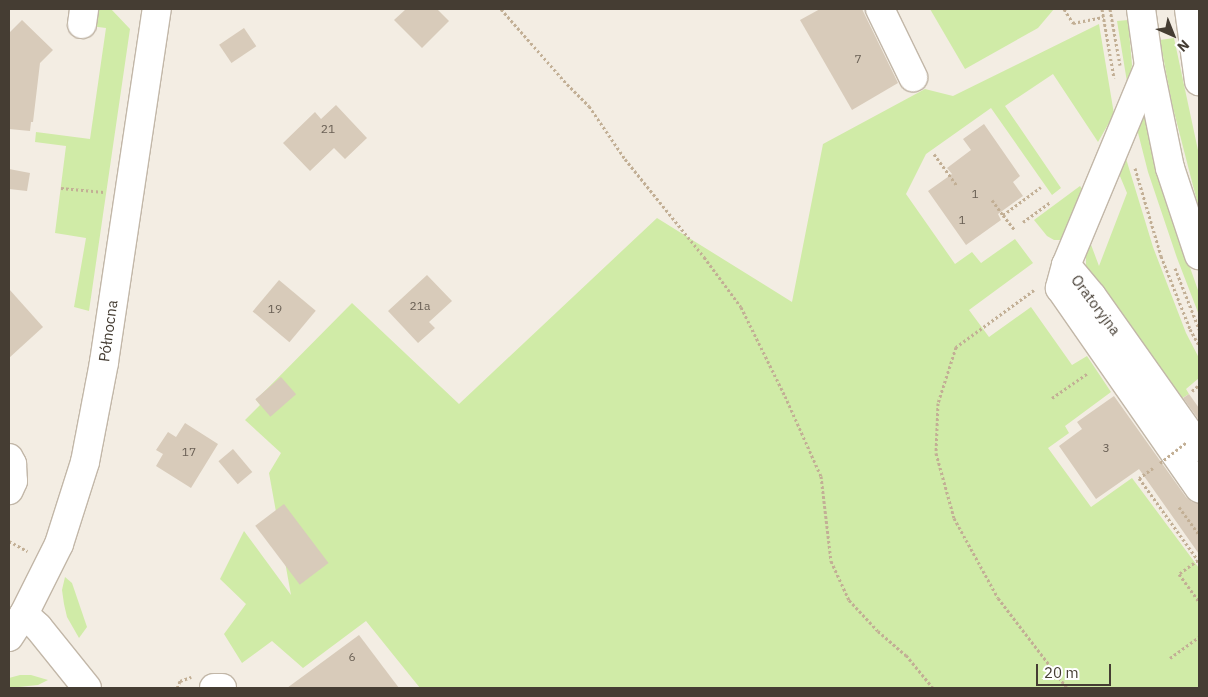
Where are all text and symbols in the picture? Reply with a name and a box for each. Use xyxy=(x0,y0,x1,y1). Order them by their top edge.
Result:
north arrow xyxy=(1148,10,1198,60)
text: N xyxy=(1174,36,1193,56)
house number: 7 xyxy=(854,52,862,66)
house number: 21 xyxy=(321,122,335,136)
house number: 1 xyxy=(971,187,979,201)
house number: 1 xyxy=(958,213,966,227)
street label: Oratoryjna xyxy=(1067,271,1125,339)
street label: Północna xyxy=(95,299,121,363)
house number: 21a xyxy=(410,299,430,313)
house number: 19 xyxy=(268,302,282,316)
house number: 3 xyxy=(1102,441,1110,455)
house number: 17 xyxy=(182,445,196,459)
house number: 6 xyxy=(348,650,356,664)
scale bar xyxy=(1038,654,1113,686)
text: 20 m xyxy=(1044,663,1079,682)

